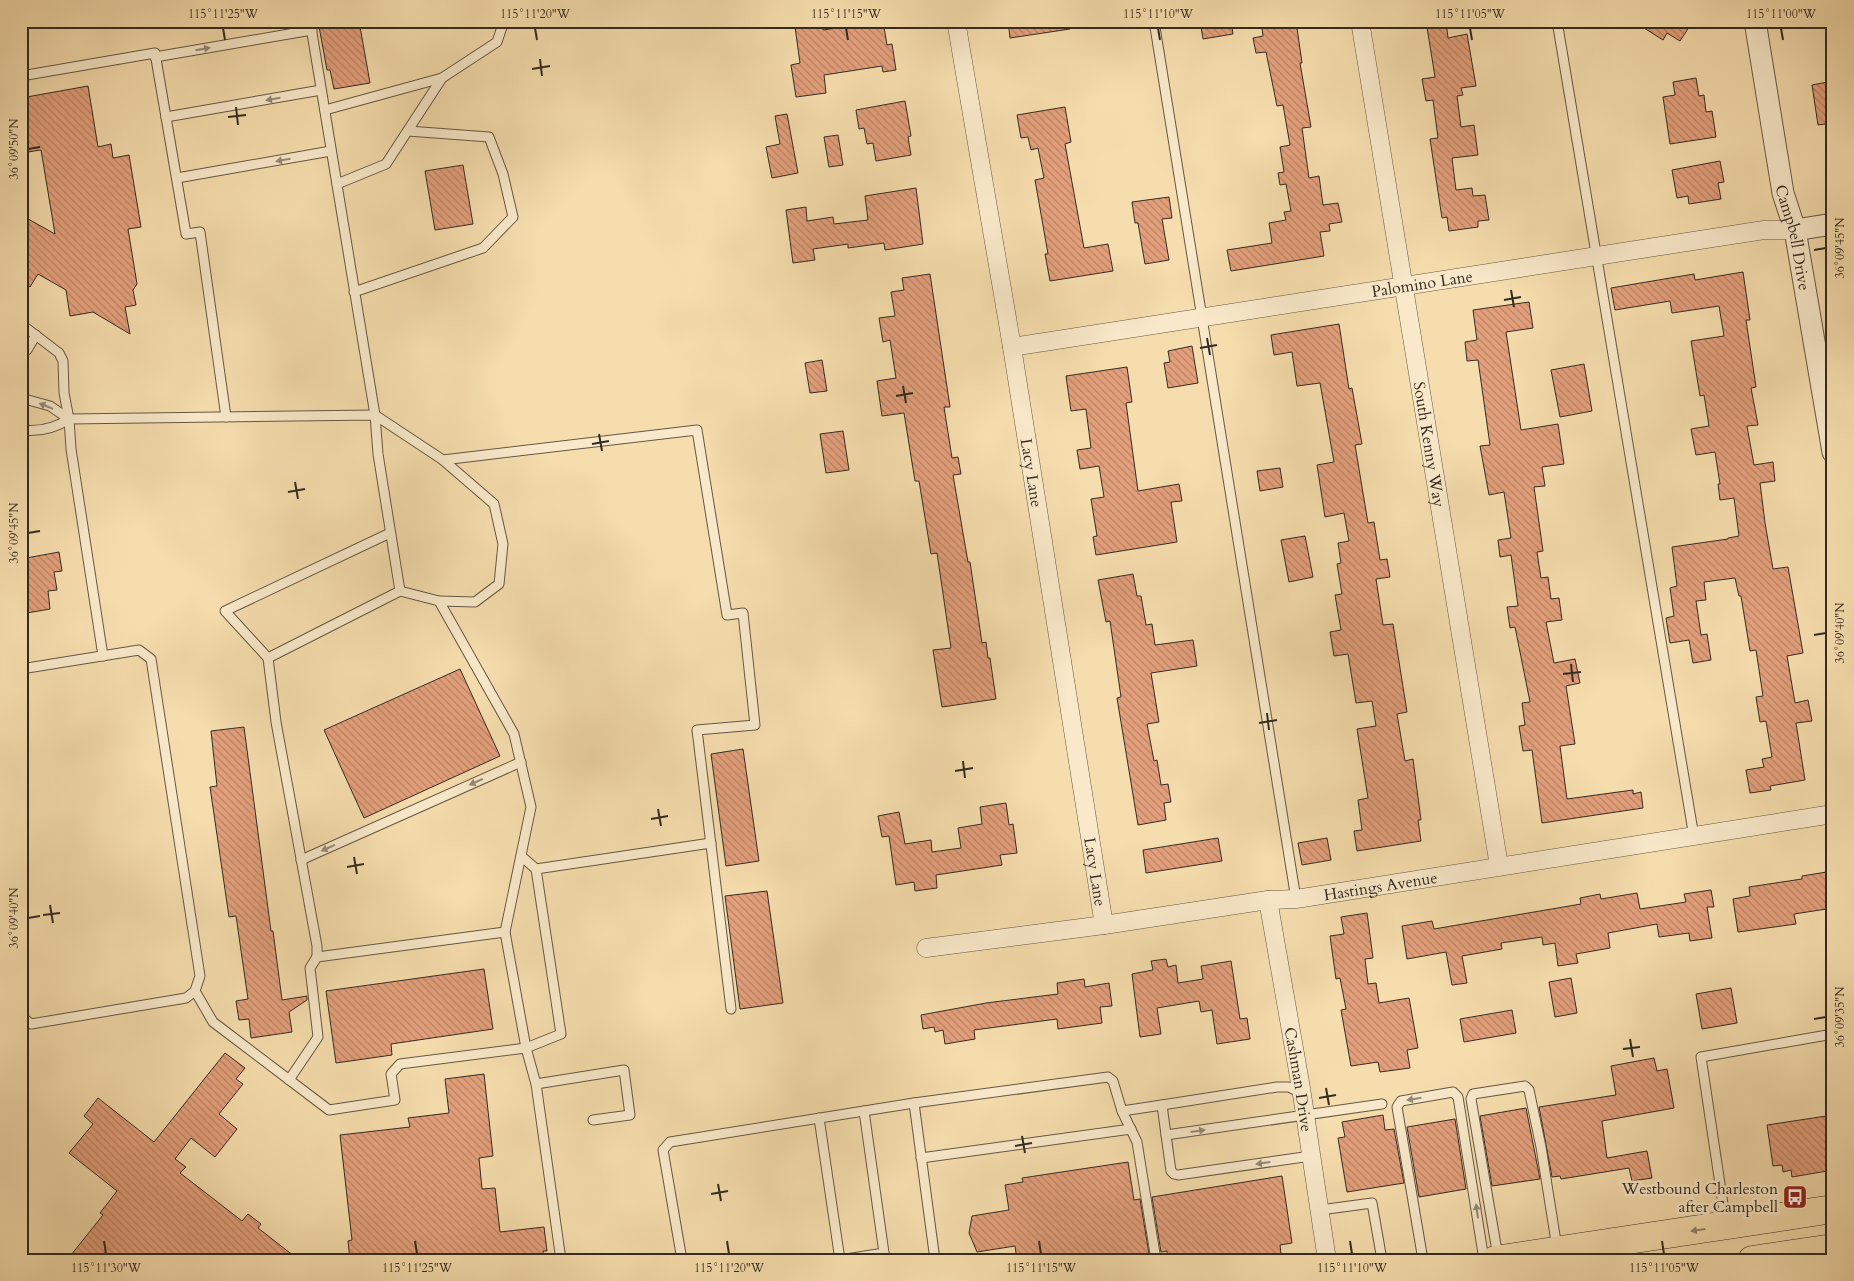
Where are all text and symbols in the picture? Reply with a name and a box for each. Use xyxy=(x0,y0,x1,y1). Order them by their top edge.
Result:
text: 115°11'25"W xyxy=(188,6,259,22)
text: 115°11'20"W xyxy=(500,6,571,22)
text: 115°11'15"W xyxy=(811,6,882,22)
text: 115°11'10"W xyxy=(1123,6,1194,22)
text: 115°11'05"W xyxy=(1435,6,1506,22)
text: 115°11'00"W xyxy=(1746,6,1817,22)
one-way arrow xyxy=(196,44,212,52)
one-way arrow xyxy=(265,95,281,103)
text: 36°09'50"N xyxy=(6,118,22,179)
one-way arrow xyxy=(275,156,291,164)
street label: Campbell Drive xyxy=(1770,183,1815,292)
text: 36°09'45"N xyxy=(1832,217,1848,278)
street label: Palomino Lane xyxy=(1370,265,1474,303)
street label: South Kenny Way xyxy=(1408,380,1450,509)
one-way arrow xyxy=(39,401,53,409)
street label: Lacy Lane xyxy=(1015,437,1047,509)
text: 36°09'45"N xyxy=(6,502,22,563)
text: 36°09'40"N xyxy=(1832,602,1848,663)
one-way arrow xyxy=(469,778,483,786)
street label: Lacy Lane xyxy=(1078,836,1111,908)
one-way arrow xyxy=(321,844,335,852)
street label: Hastings Avenue xyxy=(1322,867,1439,906)
text: 36°09'40"N xyxy=(6,887,22,948)
text: 36°09'35"N xyxy=(1832,986,1848,1047)
street label: Cashman Drive xyxy=(1278,1025,1317,1133)
one-way arrow xyxy=(1406,1095,1422,1103)
one-way arrow xyxy=(1191,1126,1207,1134)
one-way arrow xyxy=(1255,1159,1271,1167)
place label: Westbound Charleston after Campbell xyxy=(1620,1178,1778,1218)
bus stop icon: Westbound Charleston after Campbell xyxy=(1782,1184,1808,1210)
one-way arrow xyxy=(1473,1203,1481,1219)
one-way arrow xyxy=(1690,1226,1706,1234)
text: 115°11'30"W xyxy=(71,1260,142,1276)
text: 115°11'25"W xyxy=(382,1260,453,1276)
text: 115°11'20"W xyxy=(694,1260,765,1276)
text: 115°11'15"W xyxy=(1006,1260,1077,1276)
text: 115°11'10"W xyxy=(1317,1260,1388,1276)
text: 115°11'05"W xyxy=(1629,1260,1700,1276)

